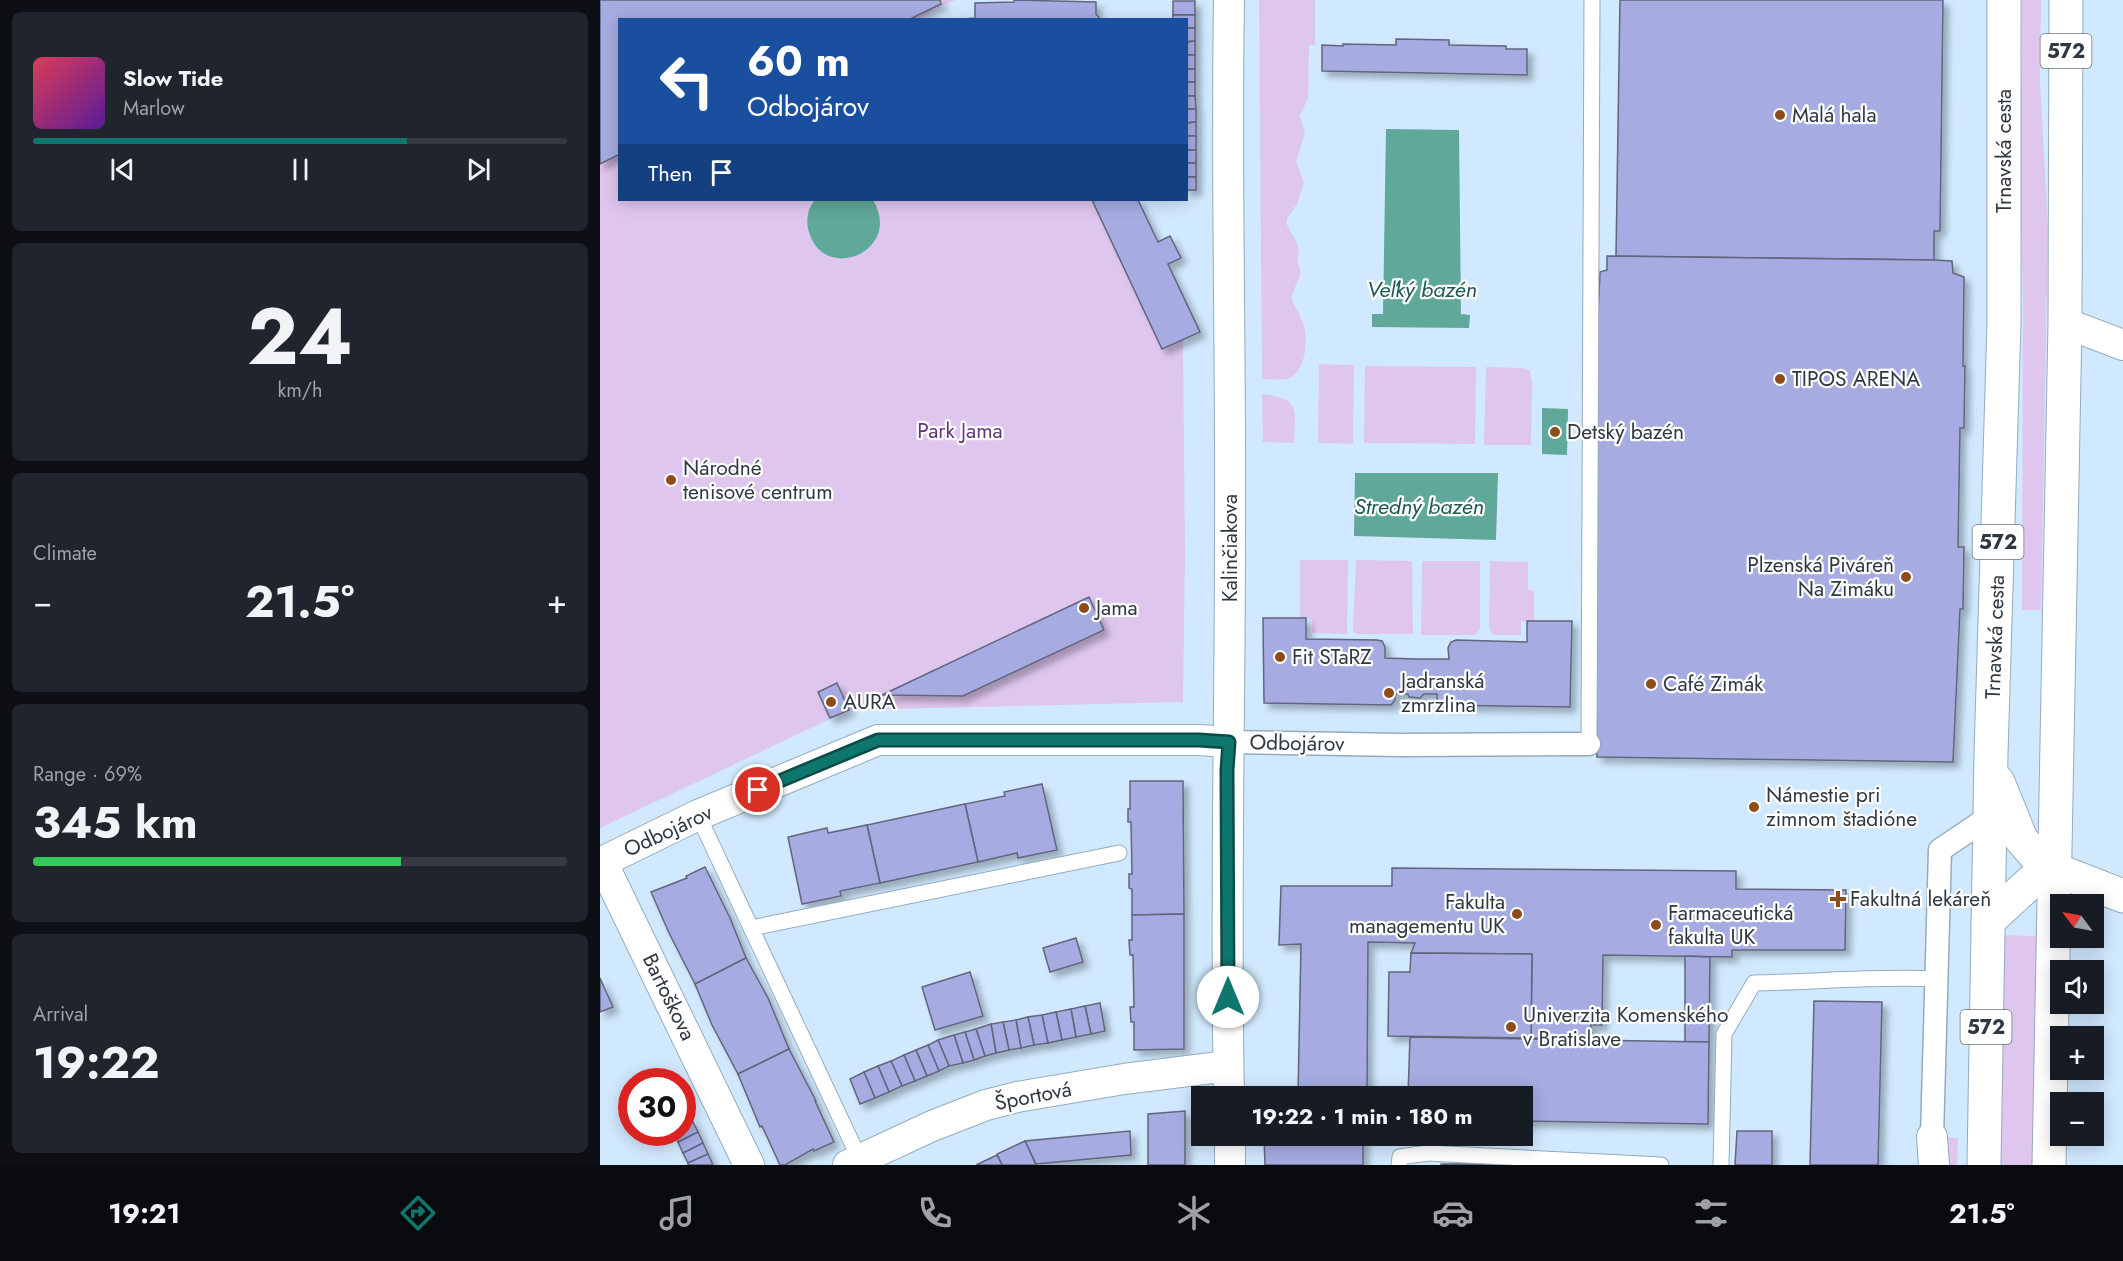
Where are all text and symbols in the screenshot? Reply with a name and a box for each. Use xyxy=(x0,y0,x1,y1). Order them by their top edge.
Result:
text: 60 m xyxy=(747,31,850,92)
road number: 572 xyxy=(2040,34,2092,68)
icon: left xyxy=(648,42,726,120)
text: Slow Tide xyxy=(123,62,223,94)
text: Odbojárov xyxy=(747,87,869,126)
street label: Trnavská cesta xyxy=(1989,89,2019,213)
text: Marlow xyxy=(123,94,185,123)
place label: Malá hala xyxy=(1792,100,1876,130)
marker: Malá hala xyxy=(1773,108,1787,122)
icon: previous xyxy=(106,153,139,186)
icon: pause xyxy=(284,153,317,186)
icon: next xyxy=(462,153,495,186)
icon: arrive xyxy=(705,156,738,189)
text: Then xyxy=(648,157,693,189)
water label: Veľký bazén xyxy=(1367,273,1477,305)
text: 24 xyxy=(247,281,353,393)
place label: TIPOS ARENA xyxy=(1792,364,1920,394)
marker: TIPOS ARENA xyxy=(1773,372,1787,386)
text: km/h xyxy=(277,376,323,405)
park label: Park Jama xyxy=(917,416,1003,446)
place label: Detský bazén xyxy=(1567,417,1684,447)
marker: Detský bazén xyxy=(1548,425,1562,439)
place label: Národné tenisové centrum xyxy=(683,453,833,507)
marker: Národné tenisové centrum xyxy=(664,473,678,487)
water label: Stredný bazén xyxy=(1354,490,1484,522)
street label: Kalinčiakova xyxy=(1215,494,1245,602)
road number: 572 xyxy=(1972,525,2024,559)
text: Climate xyxy=(33,539,97,568)
place label: Plzenská Piváreň Na Zimáku xyxy=(1747,550,1894,604)
text: 21.5° xyxy=(245,569,354,634)
marker: Plzenská Piváreň Na Zimáku xyxy=(1899,570,1913,584)
street label: Trnavská cesta xyxy=(1978,574,2012,700)
text: − xyxy=(33,578,52,625)
text: + xyxy=(547,578,567,625)
place label: Jama xyxy=(1093,593,1138,623)
marker: Jama xyxy=(1077,601,1091,615)
place label: Fit STaRZ xyxy=(1292,642,1372,672)
marker: Fit STaRZ xyxy=(1273,650,1287,664)
place label: Jadranská zmrzlina xyxy=(1398,666,1484,720)
place label: Café Zimák xyxy=(1663,669,1764,699)
marker: Café Zimák xyxy=(1644,677,1658,691)
marker: Jadranská zmrzlina xyxy=(1382,686,1396,700)
place label: AURA xyxy=(843,687,896,717)
marker: AURA xyxy=(824,695,838,709)
street label: Odbojárov xyxy=(1249,727,1345,759)
text: Range · 69% xyxy=(33,760,142,789)
pin xyxy=(732,764,783,815)
icon: arrive xyxy=(741,773,774,806)
place label: Námestie pri zimnom štadióne xyxy=(1766,780,1917,834)
text: 345 km xyxy=(33,790,198,855)
street label: Odbojárov xyxy=(619,797,718,865)
marker: Námestie pri zimnom štadióne xyxy=(1747,800,1761,814)
place label: Fakultná lekáreň xyxy=(1850,884,1991,914)
place label: Fakulta managementu UK xyxy=(1349,887,1505,941)
marker: Fakultná lekáreň xyxy=(1831,892,1845,906)
north arrow xyxy=(2050,894,2104,948)
map controls xyxy=(2050,894,2104,1146)
place label: Farmaceutická fakulta UK xyxy=(1668,898,1794,952)
marker: Fakulta managementu UK xyxy=(1510,907,1524,921)
marker: Farmaceutická fakulta UK xyxy=(1649,918,1663,932)
street label: Bartoškova xyxy=(635,948,703,1046)
button: sound xyxy=(2050,960,2104,1014)
position arrow xyxy=(1196,965,1260,1029)
text: Arrival xyxy=(33,1000,88,1029)
place label: Univerzita Komenského v Bratislave xyxy=(1523,1000,1728,1054)
road number: 572 xyxy=(1960,1010,2012,1044)
marker: Univerzita Komenského v Bratislave xyxy=(1504,1020,1518,1034)
button: + xyxy=(2050,1026,2104,1080)
text: 19:22 xyxy=(33,1030,160,1095)
speed limit sign: 30 xyxy=(618,1068,696,1146)
street label: Športová xyxy=(992,1074,1074,1118)
button: − xyxy=(2050,1092,2104,1146)
text: 19:22 · 1 min · 180 m xyxy=(1251,1100,1473,1132)
icon: directions xyxy=(397,1192,439,1234)
icon: music xyxy=(656,1192,698,1234)
icon: phone xyxy=(914,1192,956,1234)
icon: climate xyxy=(1173,1192,1215,1234)
icon: car xyxy=(1432,1192,1474,1234)
icon: filters xyxy=(1690,1192,1732,1234)
text: 19:21 xyxy=(108,1194,180,1233)
text: 21.5° xyxy=(1949,1194,2015,1233)

